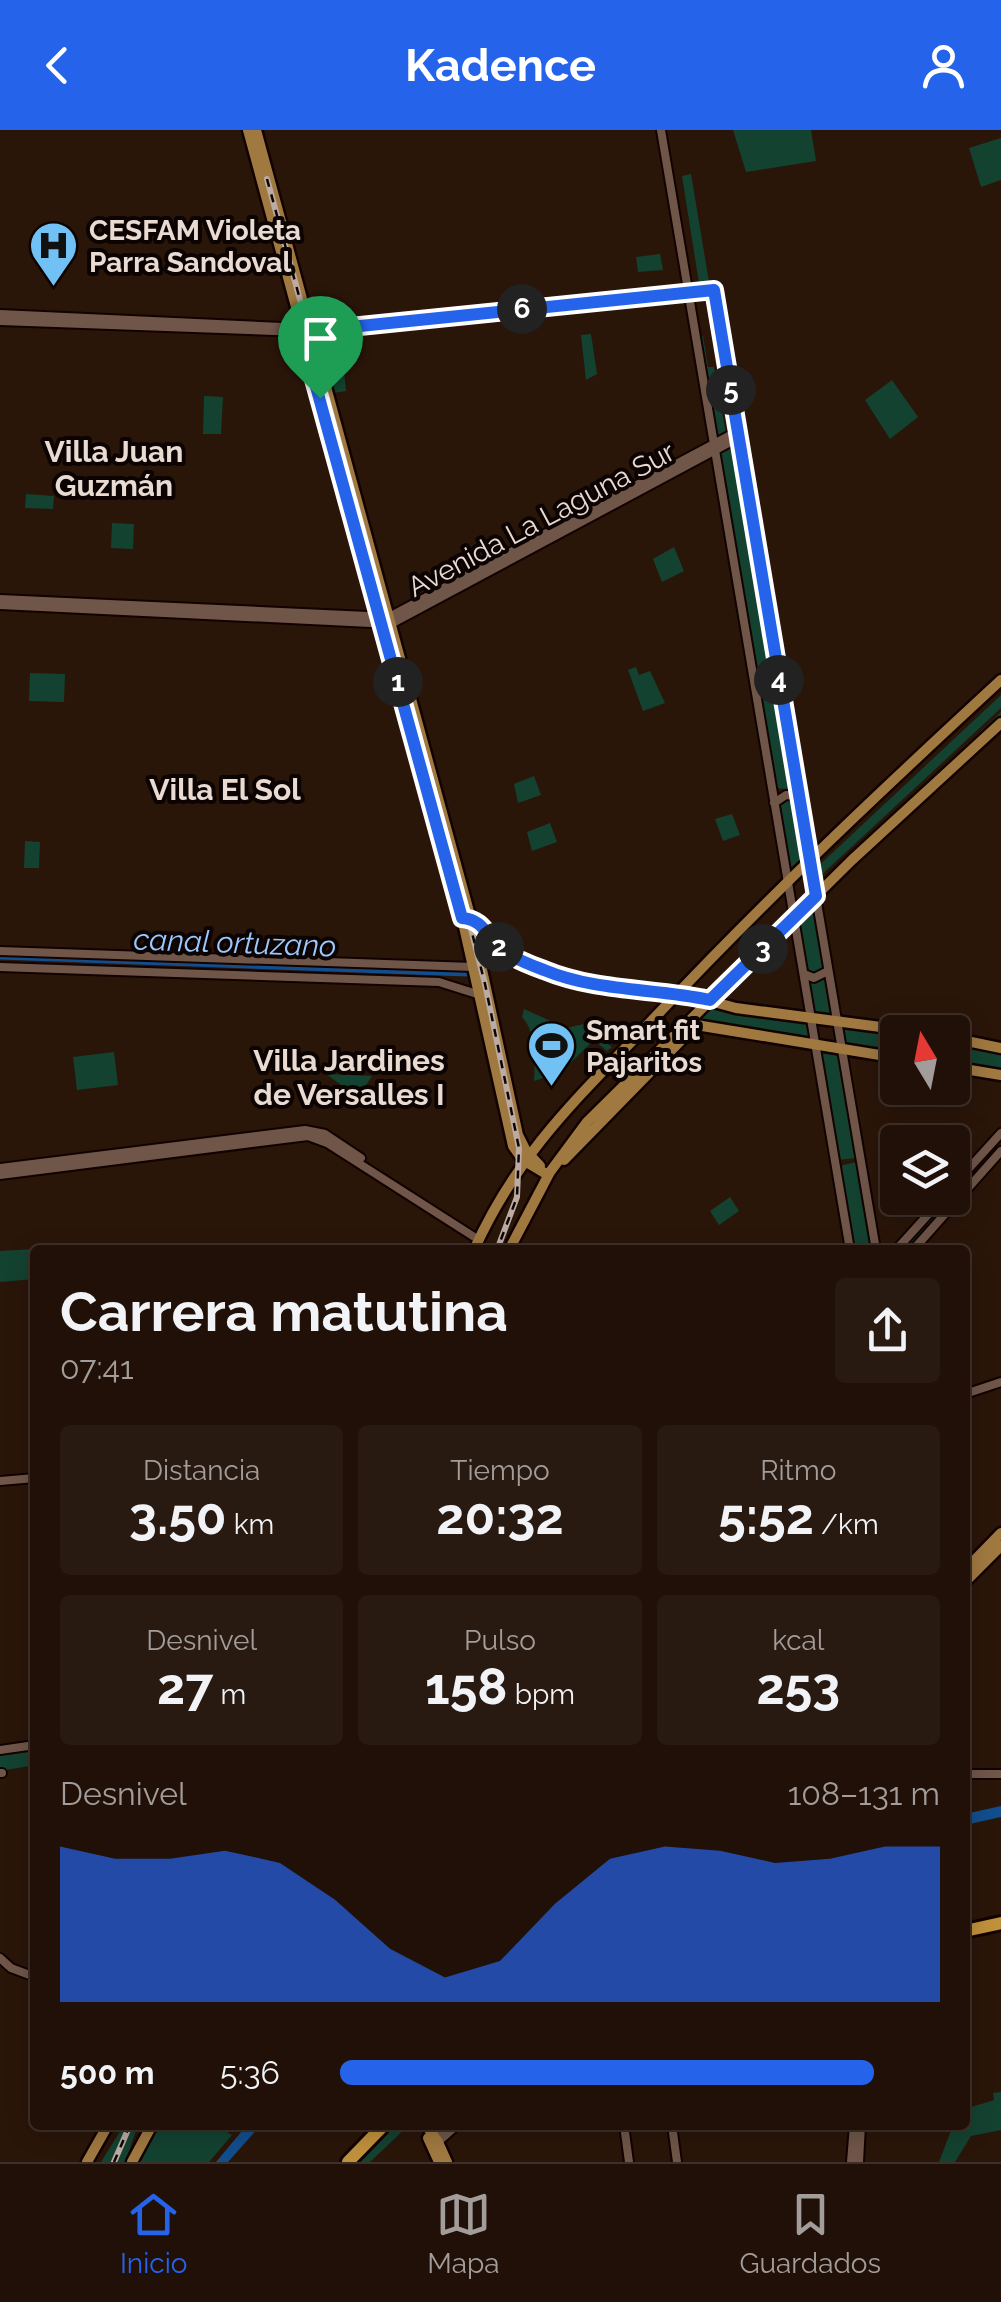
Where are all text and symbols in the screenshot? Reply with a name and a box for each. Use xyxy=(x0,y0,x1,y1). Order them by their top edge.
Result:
icon: back xyxy=(30,38,85,93)
icon: person xyxy=(916,38,971,93)
text: Kadence xyxy=(405,39,596,92)
place label: CESFAM Violeta Parra Sandoval xyxy=(89,214,301,279)
hospital icon: CESFAM Violeta Parra Sandoval xyxy=(28,220,80,288)
pin: 6 xyxy=(497,284,547,334)
text: 6 xyxy=(514,292,531,325)
pin xyxy=(278,296,363,399)
icon: arrive xyxy=(293,311,348,366)
pin: 5 xyxy=(706,365,756,415)
text: 5 xyxy=(723,373,739,406)
district label: Villa Juan Guzmán xyxy=(45,434,183,503)
street label: Avenida La Laguna Sur xyxy=(402,435,680,604)
pin: 4 xyxy=(754,655,804,705)
pin: 1 xyxy=(373,657,423,707)
text: 4 xyxy=(771,663,787,696)
text: 1 xyxy=(391,665,405,698)
district label: Villa El Sol xyxy=(149,772,301,807)
water label: canal ortuzano xyxy=(133,921,337,964)
pin: 2 xyxy=(474,922,524,972)
pin: 3 xyxy=(738,924,788,974)
text: 2 xyxy=(491,930,507,963)
text: 3 xyxy=(755,932,771,965)
place label: Smart fit Pajaritos xyxy=(586,1014,702,1079)
north arrow xyxy=(880,1015,970,1105)
map controls xyxy=(880,1015,970,1215)
sports icon: Smart fit Pajaritos xyxy=(525,1020,577,1088)
district label: Villa Jardines de Versalles I xyxy=(253,1043,445,1112)
button: layers xyxy=(880,1125,970,1215)
button: share xyxy=(835,1278,940,1383)
text: Carrera matutina xyxy=(60,1279,508,1344)
text: 07:41 xyxy=(60,1349,134,1386)
text: Distancia xyxy=(143,1454,260,1487)
text: Tiempo xyxy=(450,1454,550,1487)
text: Ritmo xyxy=(760,1454,836,1487)
text: 3.50 xyxy=(129,1487,227,1546)
text: 20:32 xyxy=(436,1487,564,1546)
text: 5:52 xyxy=(718,1487,814,1546)
text: km xyxy=(227,1508,274,1541)
text: /km xyxy=(814,1508,879,1541)
text: Desnivel xyxy=(146,1624,257,1657)
text: Pulso xyxy=(464,1624,536,1657)
text: kcal xyxy=(772,1624,825,1657)
text: 27 xyxy=(157,1657,213,1716)
text: 158 xyxy=(425,1657,508,1716)
text: 253 xyxy=(756,1657,840,1716)
text: m xyxy=(213,1678,246,1711)
text: bpm xyxy=(508,1678,575,1711)
text: Desnivel xyxy=(60,1775,187,1812)
text: 108–131 m xyxy=(788,1775,940,1812)
text: 500 m xyxy=(60,2054,155,2091)
text: 5:36 xyxy=(220,2054,280,2091)
tab: Inicio xyxy=(120,2187,187,2280)
tab: Mapa xyxy=(427,2187,500,2280)
tab: Guardados xyxy=(739,2187,881,2280)

